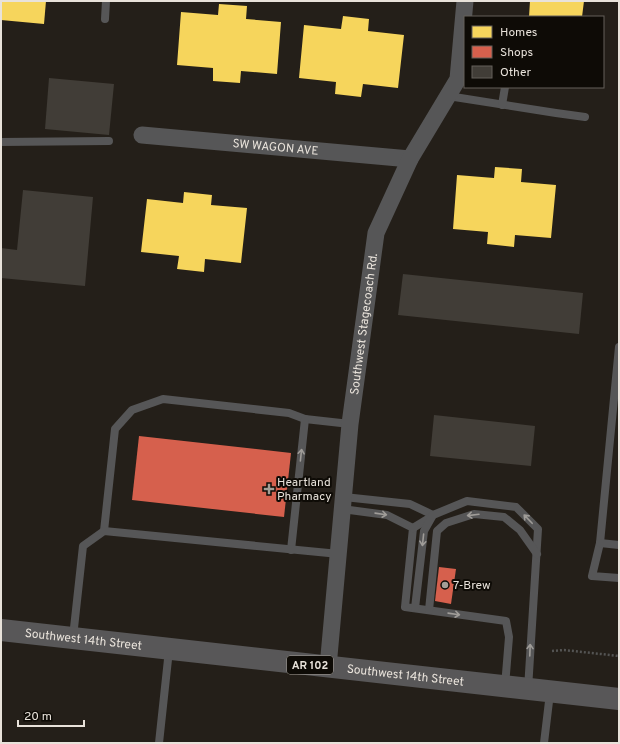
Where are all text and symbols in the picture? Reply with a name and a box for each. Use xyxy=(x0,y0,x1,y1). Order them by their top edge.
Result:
legend xyxy=(464,16,604,88)
text: Homes xyxy=(500,25,537,41)
text: Shops xyxy=(500,45,533,61)
text: Other xyxy=(500,65,532,81)
street label: SW WAGON AVE xyxy=(232,136,319,160)
street label: Southwest Stagecoach Rd. xyxy=(347,252,382,396)
one-way arrow xyxy=(298,449,305,462)
place label: Heartland Pharmacy xyxy=(277,475,332,505)
marker: Heartland Pharmacy xyxy=(264,484,274,494)
one-way arrow xyxy=(374,510,387,518)
one-way arrow xyxy=(467,512,480,519)
one-way arrow xyxy=(523,514,533,524)
one-way arrow xyxy=(419,533,427,546)
place label: 7-Brew xyxy=(453,578,491,594)
marker: 7-Brew xyxy=(440,580,450,590)
one-way arrow xyxy=(447,610,460,618)
street label: Southwest 14th Street xyxy=(24,626,143,655)
one-way arrow xyxy=(526,644,534,657)
road number: AR 102 xyxy=(287,656,333,674)
street label: Southwest 14th Street xyxy=(346,662,465,691)
scale bar xyxy=(18,702,84,728)
text: 20 m xyxy=(24,709,52,725)

